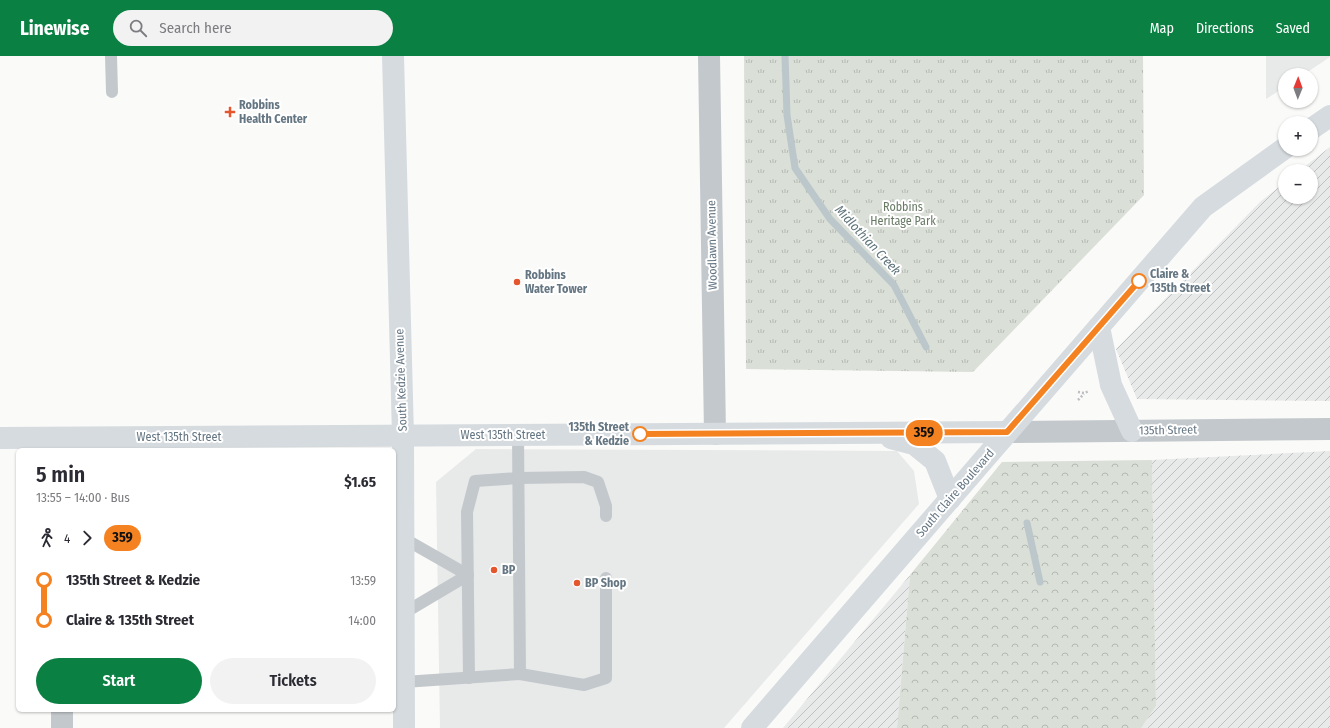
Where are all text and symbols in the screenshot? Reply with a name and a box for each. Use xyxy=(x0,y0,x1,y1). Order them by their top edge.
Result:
search box xyxy=(113,10,393,46)
text: Linewise xyxy=(20,17,89,40)
icon: search xyxy=(127,17,149,39)
text: Search here xyxy=(159,19,232,37)
text: Map xyxy=(1150,20,1174,37)
text: Directions xyxy=(1196,20,1254,37)
text: Saved xyxy=(1276,20,1310,37)
north arrow xyxy=(1278,68,1318,108)
map controls xyxy=(1278,68,1318,204)
place label: Robbins Health Center xyxy=(239,98,308,126)
marker: Robbins Health Center xyxy=(224,106,236,118)
button: + xyxy=(1278,116,1318,156)
button: − xyxy=(1278,164,1318,204)
street label: Woodlawn Avenue xyxy=(704,200,720,290)
park label: Robbins Heritage Park xyxy=(870,200,936,228)
water label: Midlothian Creek xyxy=(832,202,904,278)
place label: Claire & 135th Street xyxy=(1150,267,1211,295)
place label: Robbins Water Tower xyxy=(525,268,588,296)
marker: Claire & 135th Street xyxy=(1131,273,1147,289)
marker: Robbins Water Tower xyxy=(512,277,522,287)
street label: South Kedzie Avenue xyxy=(392,328,410,432)
place label: 135th Street & Kedzie xyxy=(569,420,630,448)
line badge: 359 xyxy=(901,420,947,446)
street label: 135th Street xyxy=(1139,422,1197,438)
text: 359 xyxy=(914,424,934,441)
marker: 135th Street & Kedzie xyxy=(632,426,648,442)
street label: West 135th Street xyxy=(461,428,545,442)
street label: West 135th Street xyxy=(137,430,221,444)
street label: South Claire Boulevard xyxy=(913,446,997,540)
text: 5 min xyxy=(36,461,85,488)
text: $1.65 xyxy=(344,473,376,491)
text: 13:55 – 14:00 · Bus xyxy=(36,490,130,505)
icon: walk xyxy=(36,527,58,549)
icon: forward xyxy=(76,527,98,549)
text: 359 xyxy=(112,529,133,546)
text: 4 xyxy=(64,531,70,546)
place label: BP xyxy=(502,563,516,577)
marker: BP xyxy=(489,565,499,575)
text: 135th Street & Kedzie xyxy=(66,571,200,589)
text: 13:59 xyxy=(350,573,376,588)
place label: BP Shop xyxy=(585,576,627,590)
marker: BP Shop xyxy=(572,578,582,588)
text: Claire & 135th Street xyxy=(66,611,194,629)
text: 14:00 xyxy=(348,613,376,628)
button: Start xyxy=(36,658,202,704)
button: Tickets xyxy=(210,658,376,704)

